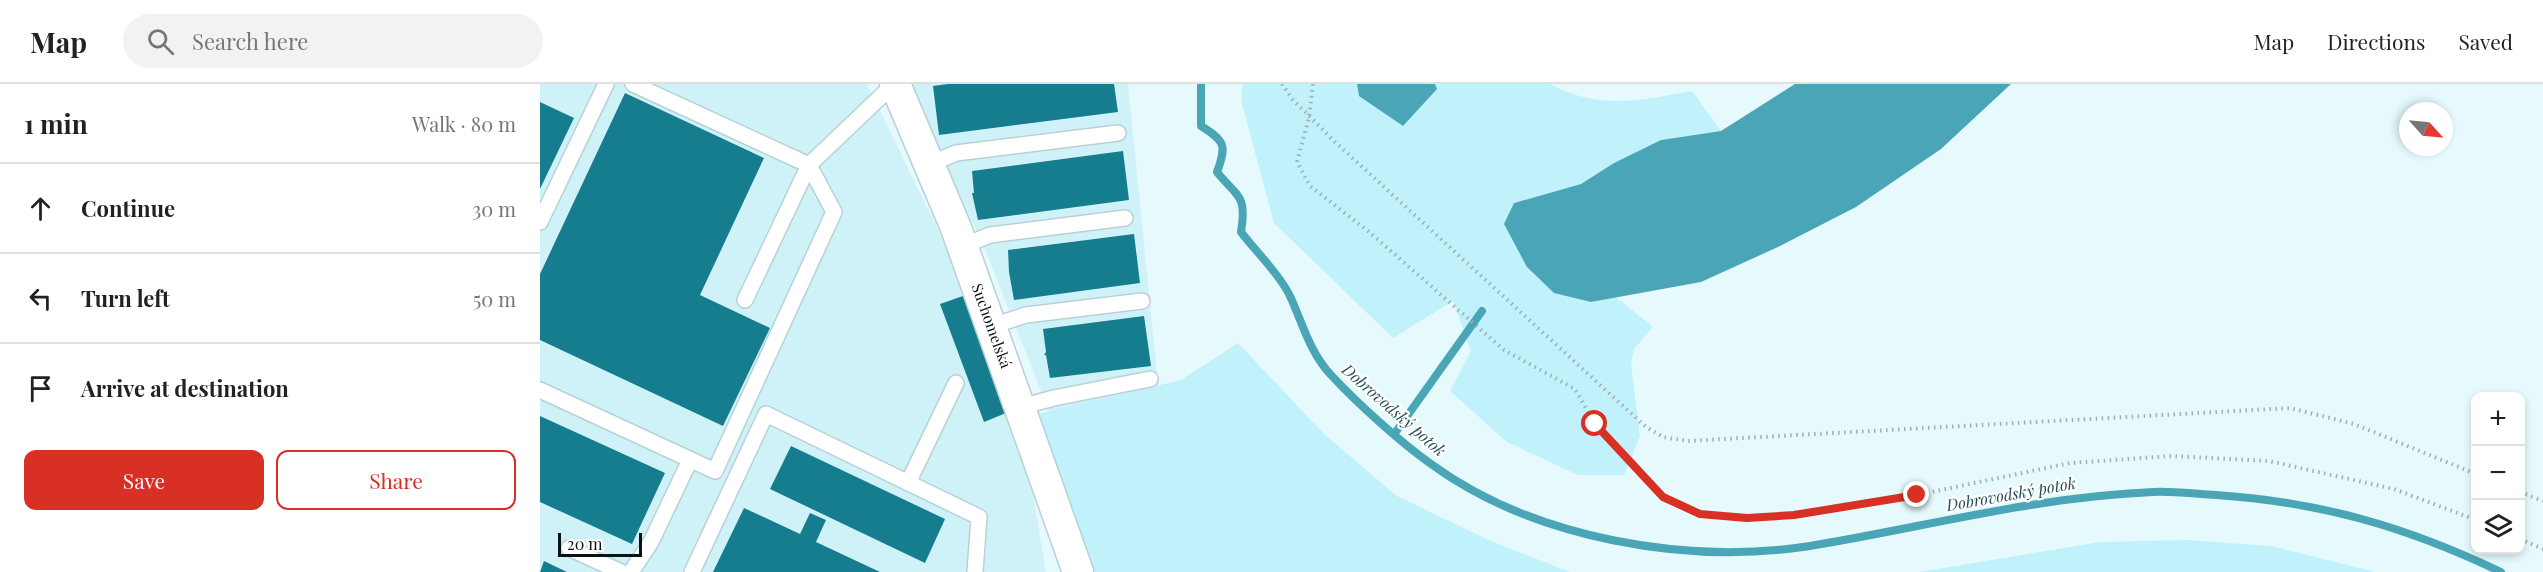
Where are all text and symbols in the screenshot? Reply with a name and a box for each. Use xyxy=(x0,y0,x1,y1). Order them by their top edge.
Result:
search box xyxy=(123,14,543,68)
text: Map xyxy=(30,23,87,60)
icon: search xyxy=(144,25,177,58)
text: Search here xyxy=(192,26,308,56)
text: Map xyxy=(2253,27,2294,55)
text: Directions xyxy=(2327,27,2425,55)
text: Saved xyxy=(2458,27,2513,55)
north arrow xyxy=(2399,102,2453,156)
text: 1 min xyxy=(24,106,88,141)
text: Walk · 80 m xyxy=(412,110,516,137)
icon: ahead xyxy=(24,192,57,225)
text: Continue xyxy=(81,193,175,223)
text: 30 m xyxy=(472,195,516,222)
street label: Suchomelská xyxy=(967,281,1017,371)
icon: left xyxy=(24,282,57,315)
text: Turn left xyxy=(81,283,170,313)
text: 50 m xyxy=(473,285,516,312)
water label: Dobrovodský potok xyxy=(1337,358,1451,460)
icon: arrive xyxy=(24,372,57,405)
text: Arrive at destination xyxy=(81,373,289,403)
map controls xyxy=(2471,392,2525,554)
button: + xyxy=(2471,392,2525,446)
route start xyxy=(1581,410,1607,436)
button: − xyxy=(2471,446,2525,500)
button: Save xyxy=(24,450,264,510)
button: Share xyxy=(276,450,516,510)
water label: Dobrovodský potok xyxy=(1944,472,2077,515)
route end xyxy=(1903,481,1929,507)
button: layers xyxy=(2471,500,2525,554)
scale bar xyxy=(558,530,642,558)
text: 20 m xyxy=(567,533,602,554)

